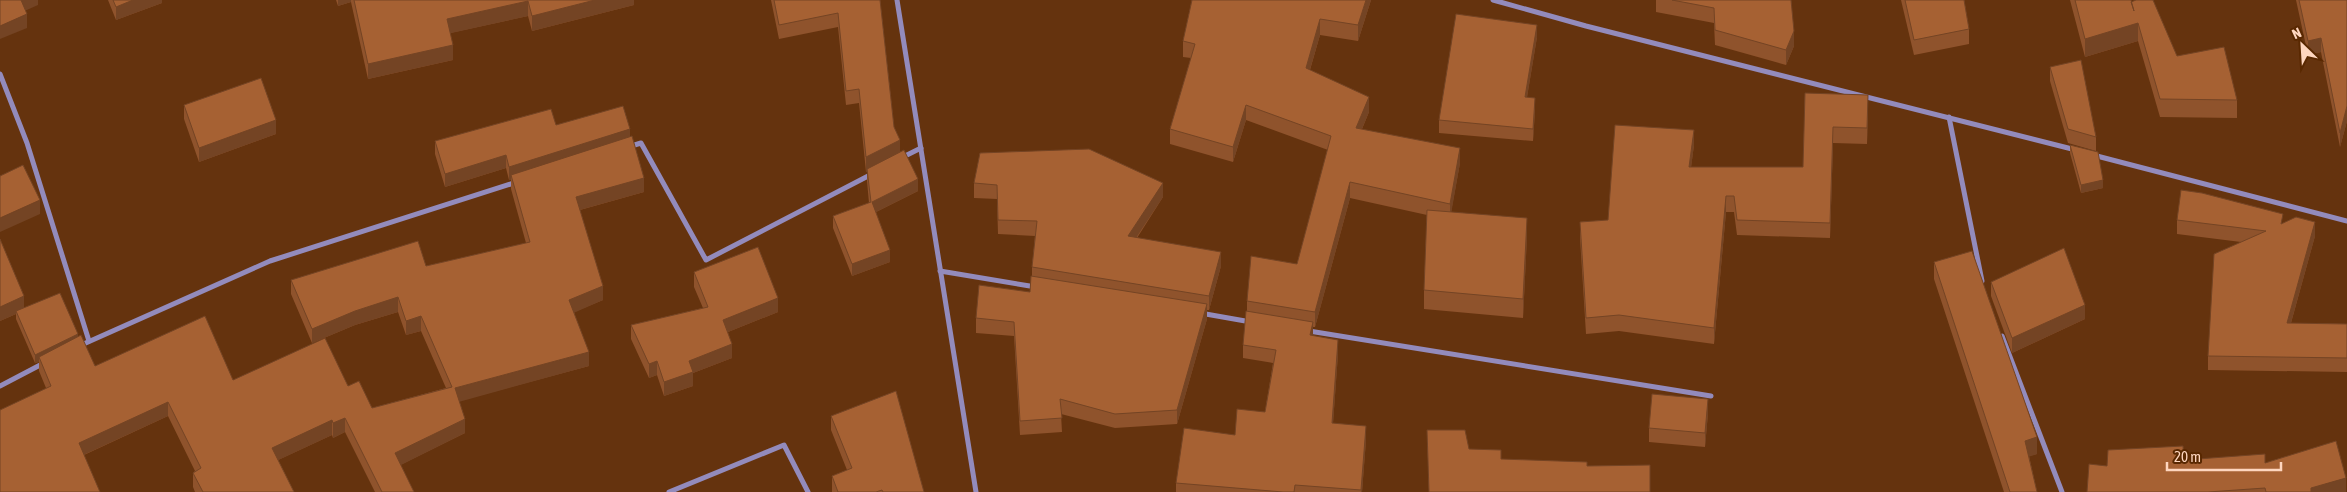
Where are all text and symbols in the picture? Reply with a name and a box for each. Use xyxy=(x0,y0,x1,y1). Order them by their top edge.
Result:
north arrow xyxy=(2277,20,2327,70)
text: N xyxy=(2289,24,2304,42)
scale bar xyxy=(2167,440,2281,472)
text: 20 m xyxy=(2174,448,2201,465)

